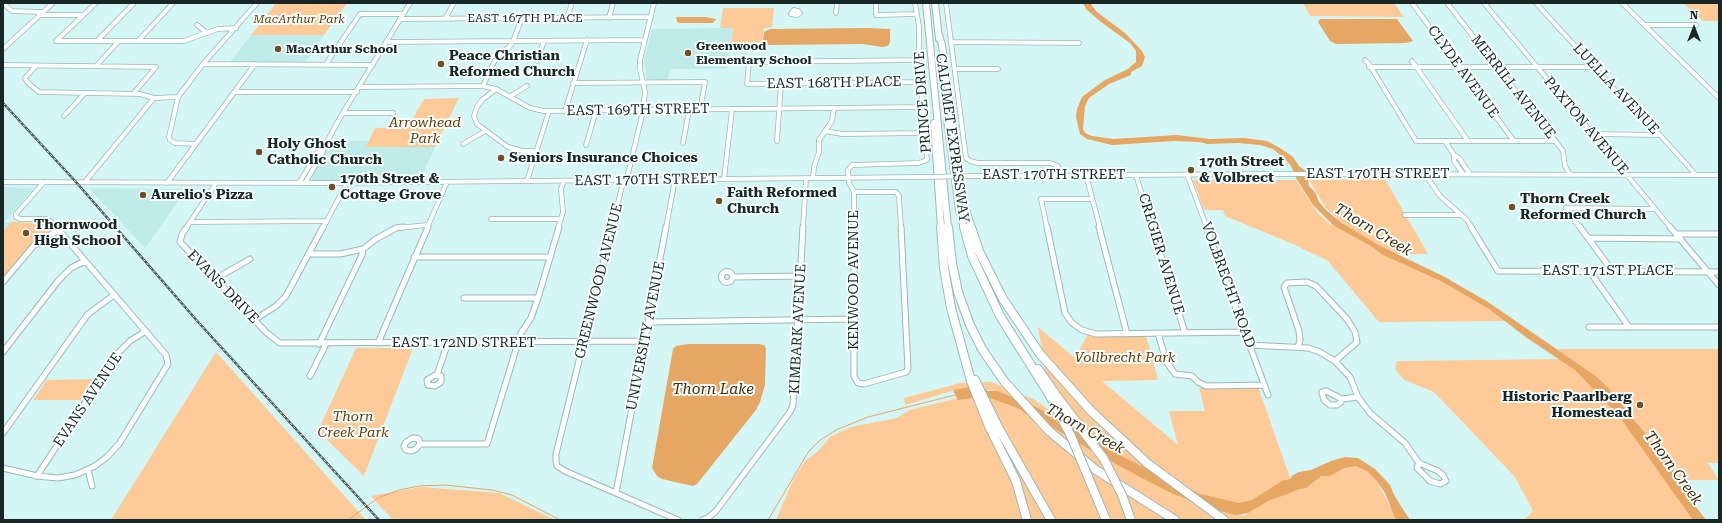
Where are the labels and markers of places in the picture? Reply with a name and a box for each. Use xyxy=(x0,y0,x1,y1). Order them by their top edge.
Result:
place label: Greenwood Elementary School xyxy=(696,39,811,67)
place label: MacArthur School xyxy=(286,42,397,56)
marker: MacArthur School xyxy=(273,44,283,54)
place label: Peace Christian Reformed Church xyxy=(449,48,575,80)
marker: Greenwood Elementary School xyxy=(683,48,693,58)
marker: Peace Christian Reformed Church xyxy=(436,59,446,69)
place label: Holy Ghost Catholic Church xyxy=(267,136,382,168)
marker: Holy Ghost Catholic Church xyxy=(254,147,264,157)
place label: Seniors Insurance Choices xyxy=(509,150,698,166)
marker: Seniors Insurance Choices xyxy=(496,153,506,163)
place label: 170th Street & Volbrect xyxy=(1199,154,1284,186)
marker: 170th Street & Volbrect xyxy=(1186,165,1196,175)
place label: 170th Street & Cottage Grove xyxy=(340,171,441,204)
marker: 170th Street & Cottage Grove xyxy=(327,182,337,192)
place label: Faith Reformed Church xyxy=(727,185,837,218)
place label: Aurelio's Pizza xyxy=(151,187,253,203)
marker: Aurelio's Pizza xyxy=(138,190,148,200)
place label: Thorn Creek Reformed Church xyxy=(1520,191,1646,224)
marker: Faith Reformed Church xyxy=(714,196,724,206)
marker: Thorn Creek Reformed Church xyxy=(1507,202,1517,212)
place label: Thornwood High School xyxy=(34,217,121,250)
marker: Thornwood High School xyxy=(21,228,31,238)
place label: Historic Paarlberg Homestead xyxy=(1502,389,1632,422)
marker: Historic Paarlberg Homestead xyxy=(1635,400,1645,410)

